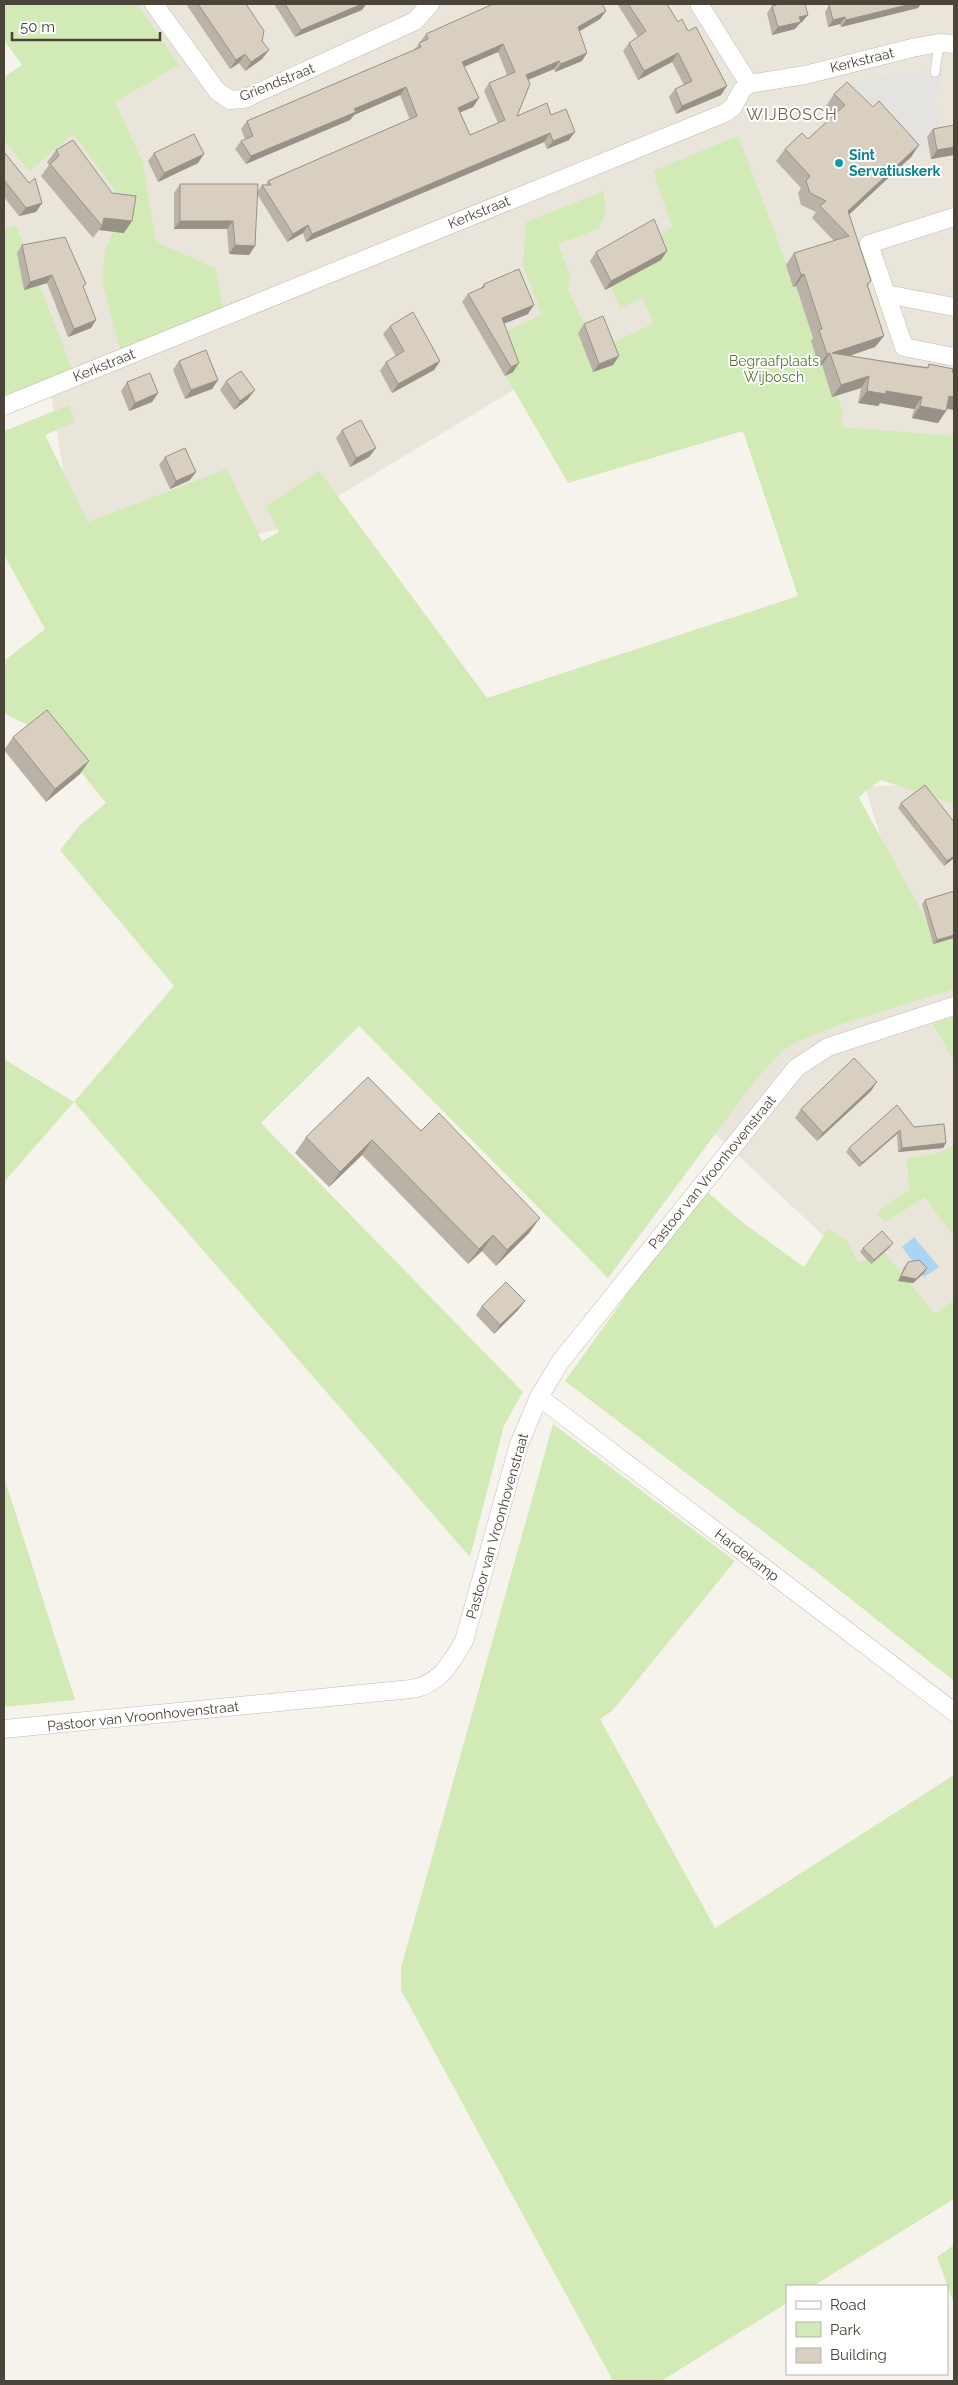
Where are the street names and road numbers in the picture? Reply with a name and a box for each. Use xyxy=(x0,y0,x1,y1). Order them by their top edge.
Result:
street label: Kerkstraat xyxy=(828,44,896,76)
street label: Griendstraat xyxy=(237,60,317,104)
street label: Kerkstraat xyxy=(446,192,513,232)
street label: Kerkstraat xyxy=(71,345,138,385)
street label: Pastoor van Vroonhovenstraat xyxy=(645,1092,779,1252)
street label: Pastoor van Vroonhovenstraat xyxy=(463,1431,531,1621)
street label: Hardekamp xyxy=(712,1526,782,1584)
street label: Pastoor van Vroonhovenstraat xyxy=(46,1698,240,1734)

